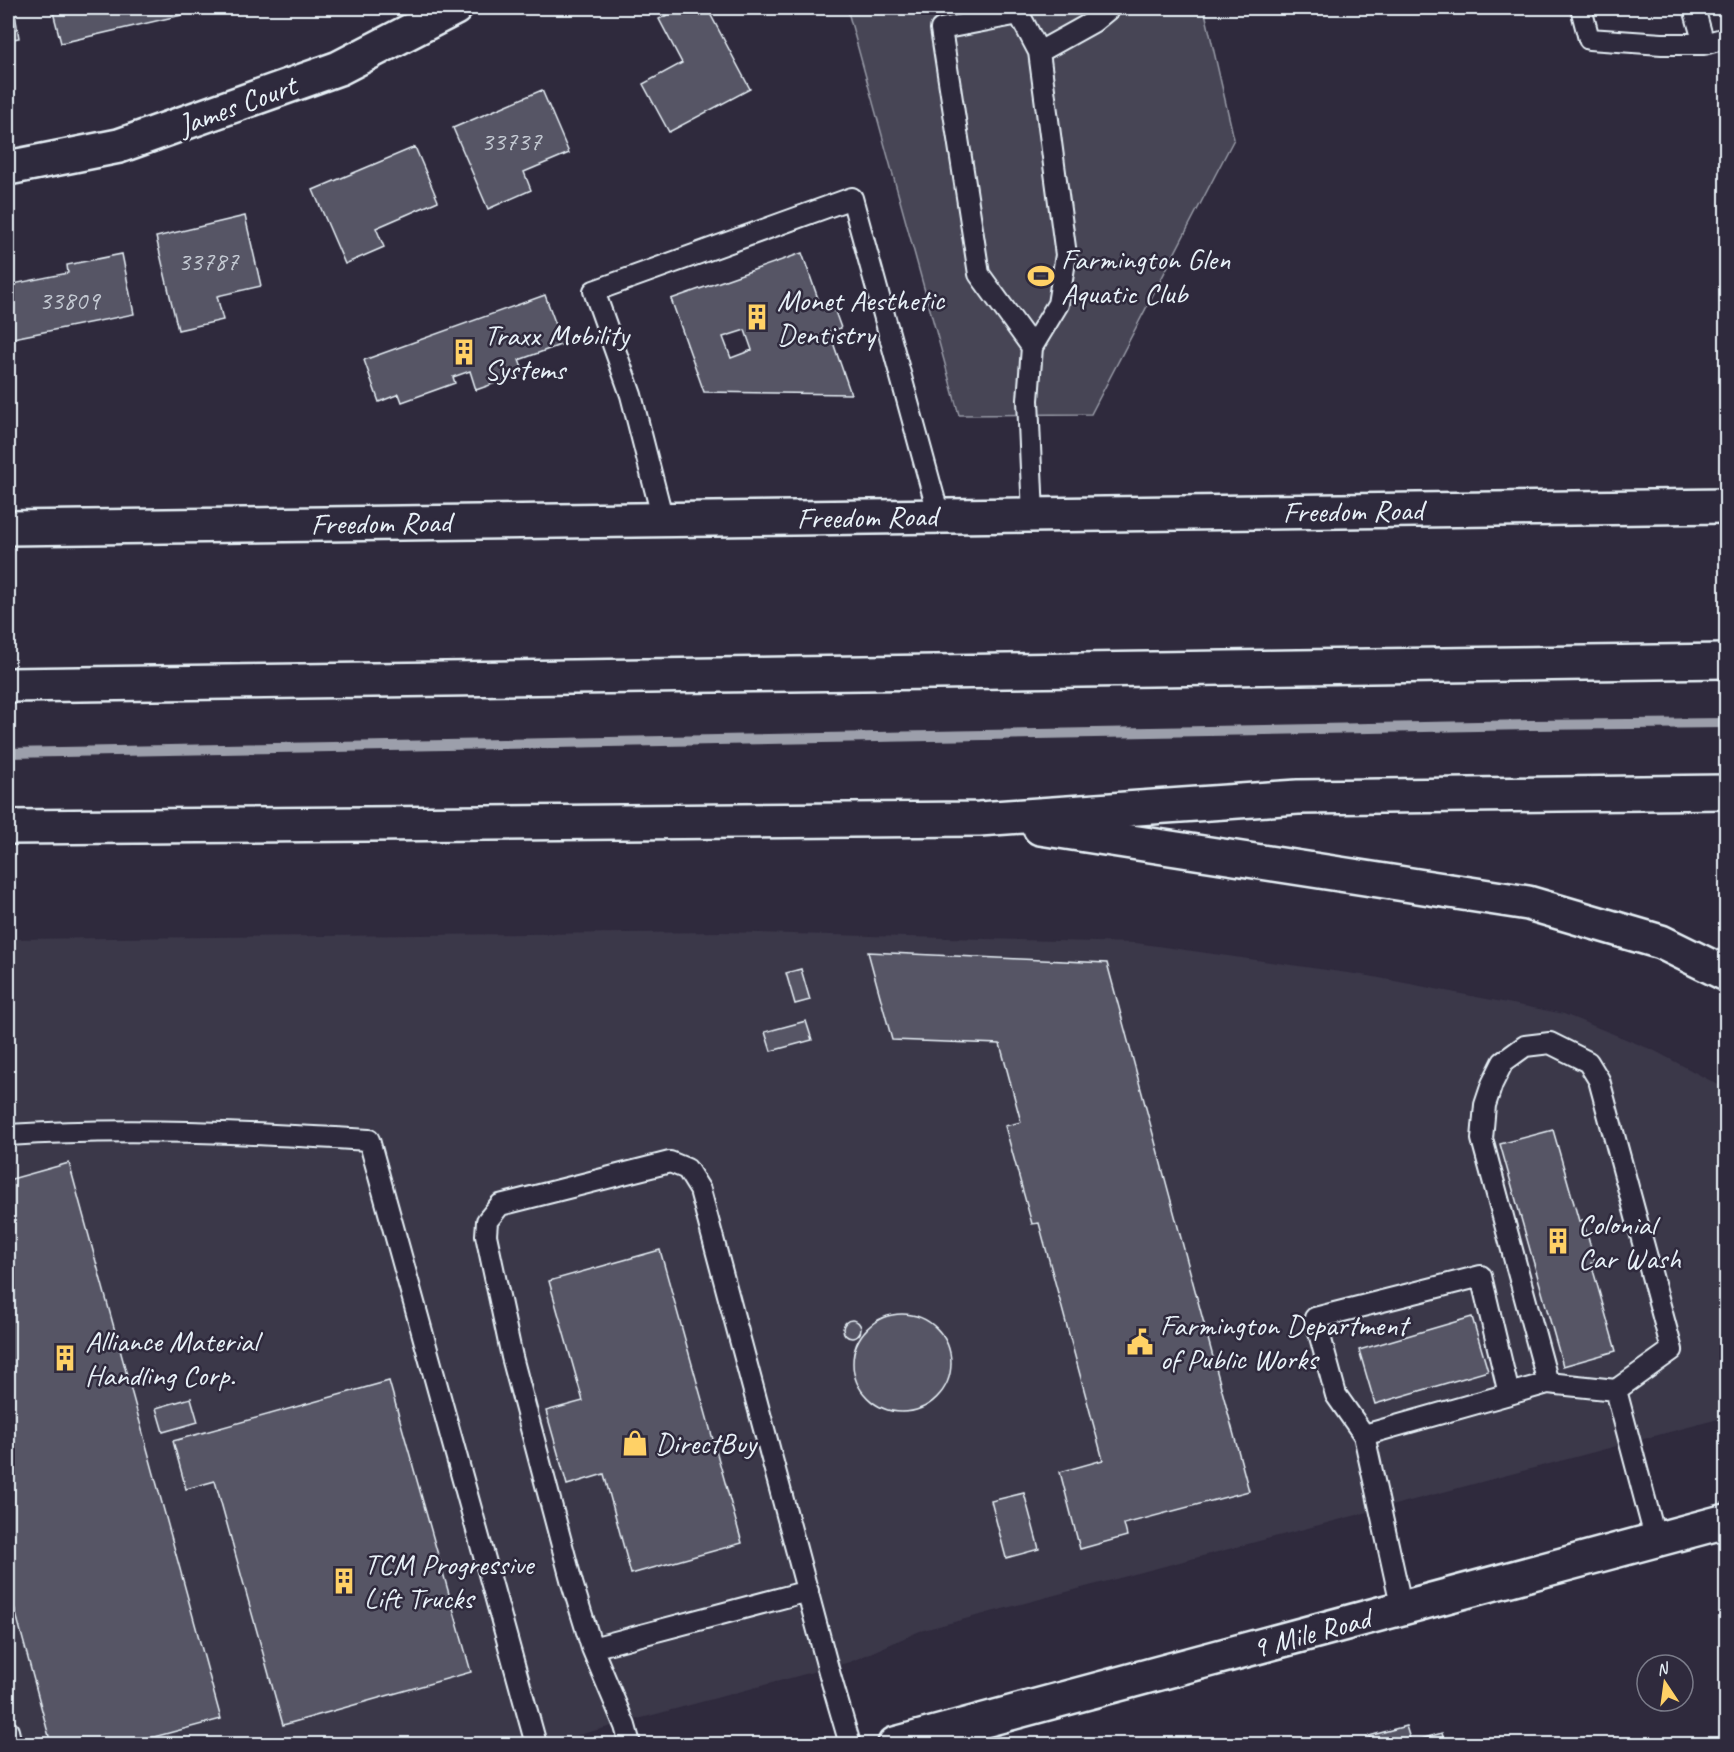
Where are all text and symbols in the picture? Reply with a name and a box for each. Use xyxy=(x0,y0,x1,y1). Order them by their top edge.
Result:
street label: James Court xyxy=(171,65,304,145)
house number: 33737 xyxy=(481,124,543,158)
place label: Farmington Glen Aquatic Club xyxy=(1061,240,1231,312)
house number: 33787 xyxy=(178,244,240,278)
sports icon: Farmington Glen Aquatic Club xyxy=(1026,261,1056,291)
place label: Monet Aesthetic Dentistry xyxy=(777,281,946,353)
house number: 33809 xyxy=(39,283,101,317)
building icon: Monet Aesthetic Dentistry xyxy=(742,302,772,332)
place label: Traxx Mobility Systems xyxy=(484,316,631,388)
building icon: Traxx Mobility Systems xyxy=(449,337,479,367)
street label: Freedom Road xyxy=(1283,491,1428,531)
street label: Freedom Road xyxy=(797,497,942,537)
street label: Freedom Road xyxy=(311,503,456,543)
place label: Colonial Car Wash xyxy=(1578,1205,1681,1277)
building icon: Colonial Car Wash xyxy=(1543,1226,1573,1256)
place label: Farmington Department of Public Works xyxy=(1160,1306,1412,1378)
place label: Alliance Material Handling Corp. xyxy=(85,1322,263,1394)
public building icon: Farmington Department of Public Works xyxy=(1125,1327,1155,1357)
building icon: Alliance Material Handling Corp. xyxy=(50,1343,80,1373)
place label: DirectBuy xyxy=(655,1424,759,1462)
shop icon: DirectBuy xyxy=(620,1428,650,1458)
place label: TCM Progressive Lift Trucks xyxy=(364,1545,536,1617)
building icon: TCM Progressive Lift Trucks xyxy=(329,1566,359,1596)
street label: 9 Mile Road xyxy=(1248,1598,1378,1667)
north arrow xyxy=(1635,1653,1695,1713)
text: N xyxy=(1655,1658,1672,1680)

